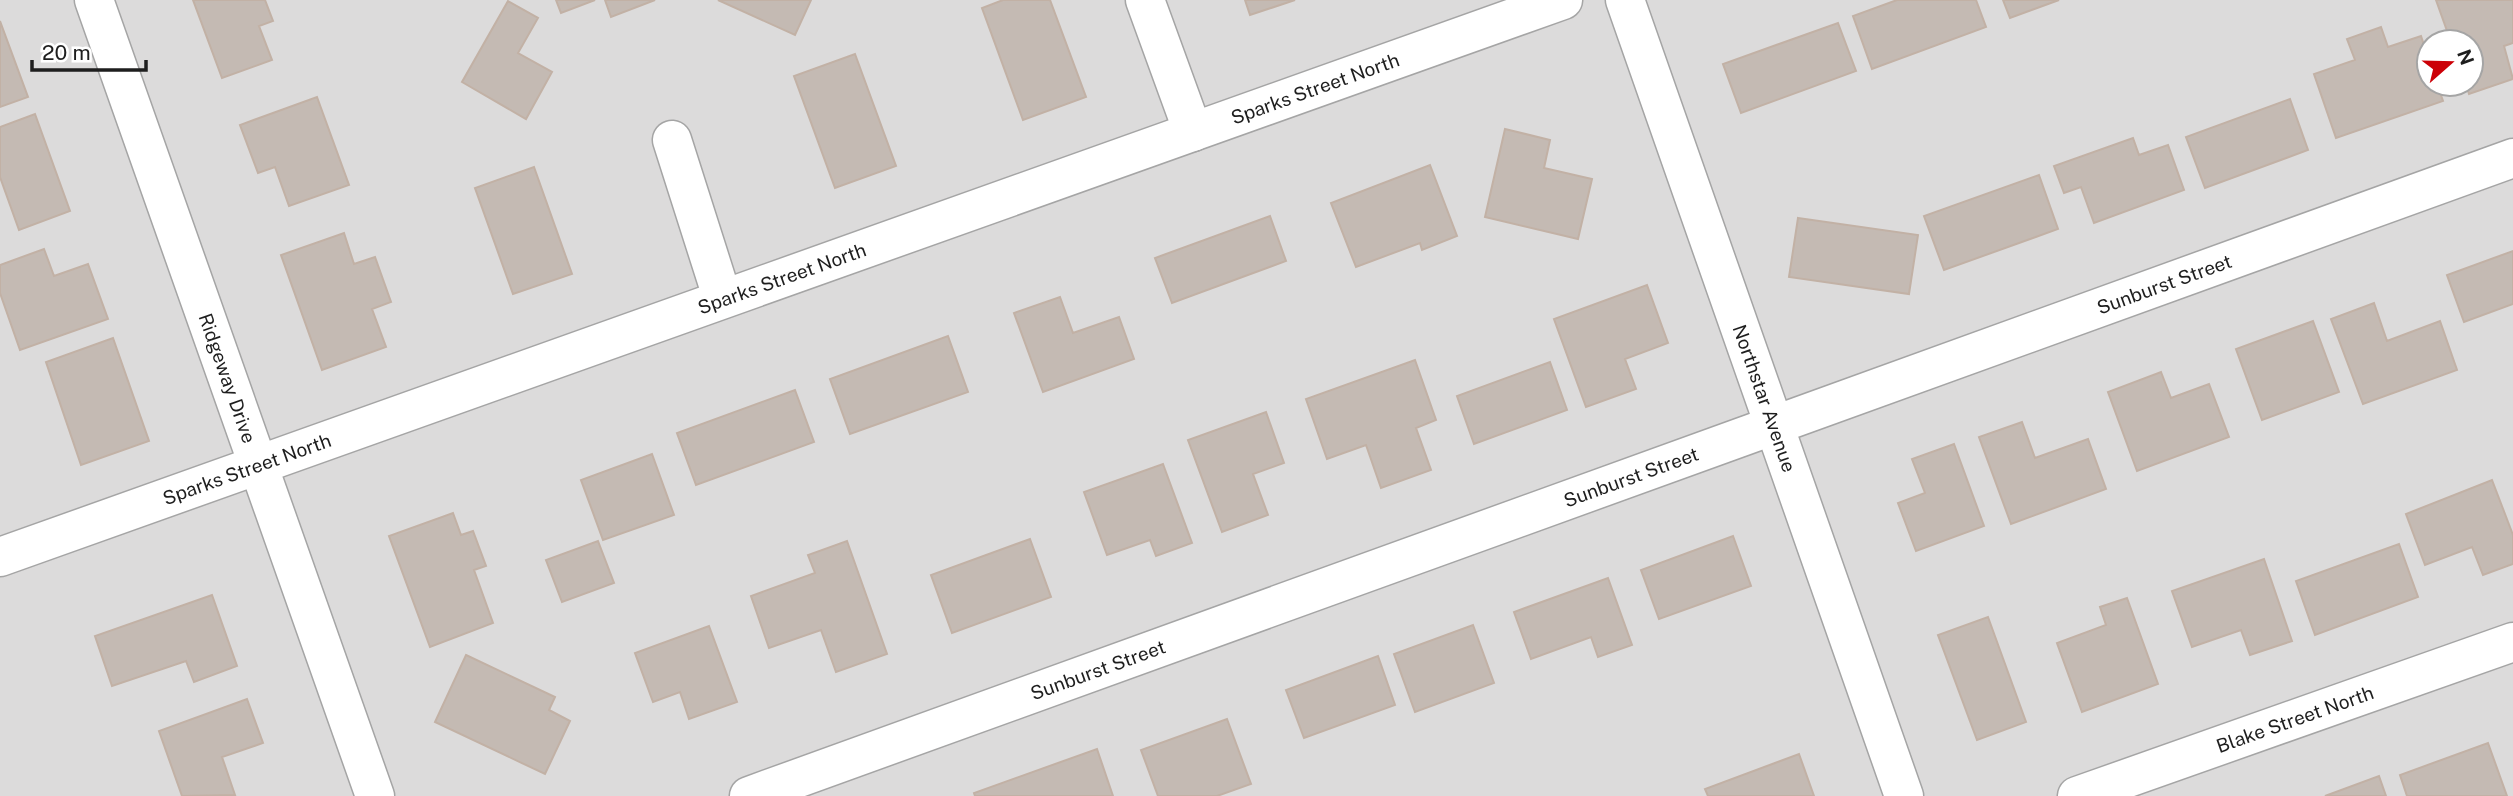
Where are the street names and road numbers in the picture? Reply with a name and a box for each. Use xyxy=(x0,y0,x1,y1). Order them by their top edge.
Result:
street label: Sparks Street North xyxy=(1228,48,1402,128)
street label: Sparks Street North xyxy=(695,238,869,318)
street label: Sunburst Street xyxy=(2094,250,2235,319)
street label: Ridgeway Drive xyxy=(194,310,260,446)
street label: Northstar Avenue xyxy=(1729,321,1801,475)
street label: Sparks Street North xyxy=(160,429,334,509)
street label: Sunburst Street xyxy=(1561,443,1701,511)
street label: Sunburst Street xyxy=(1028,635,1168,704)
street label: Blake Street North xyxy=(2213,681,2376,757)

